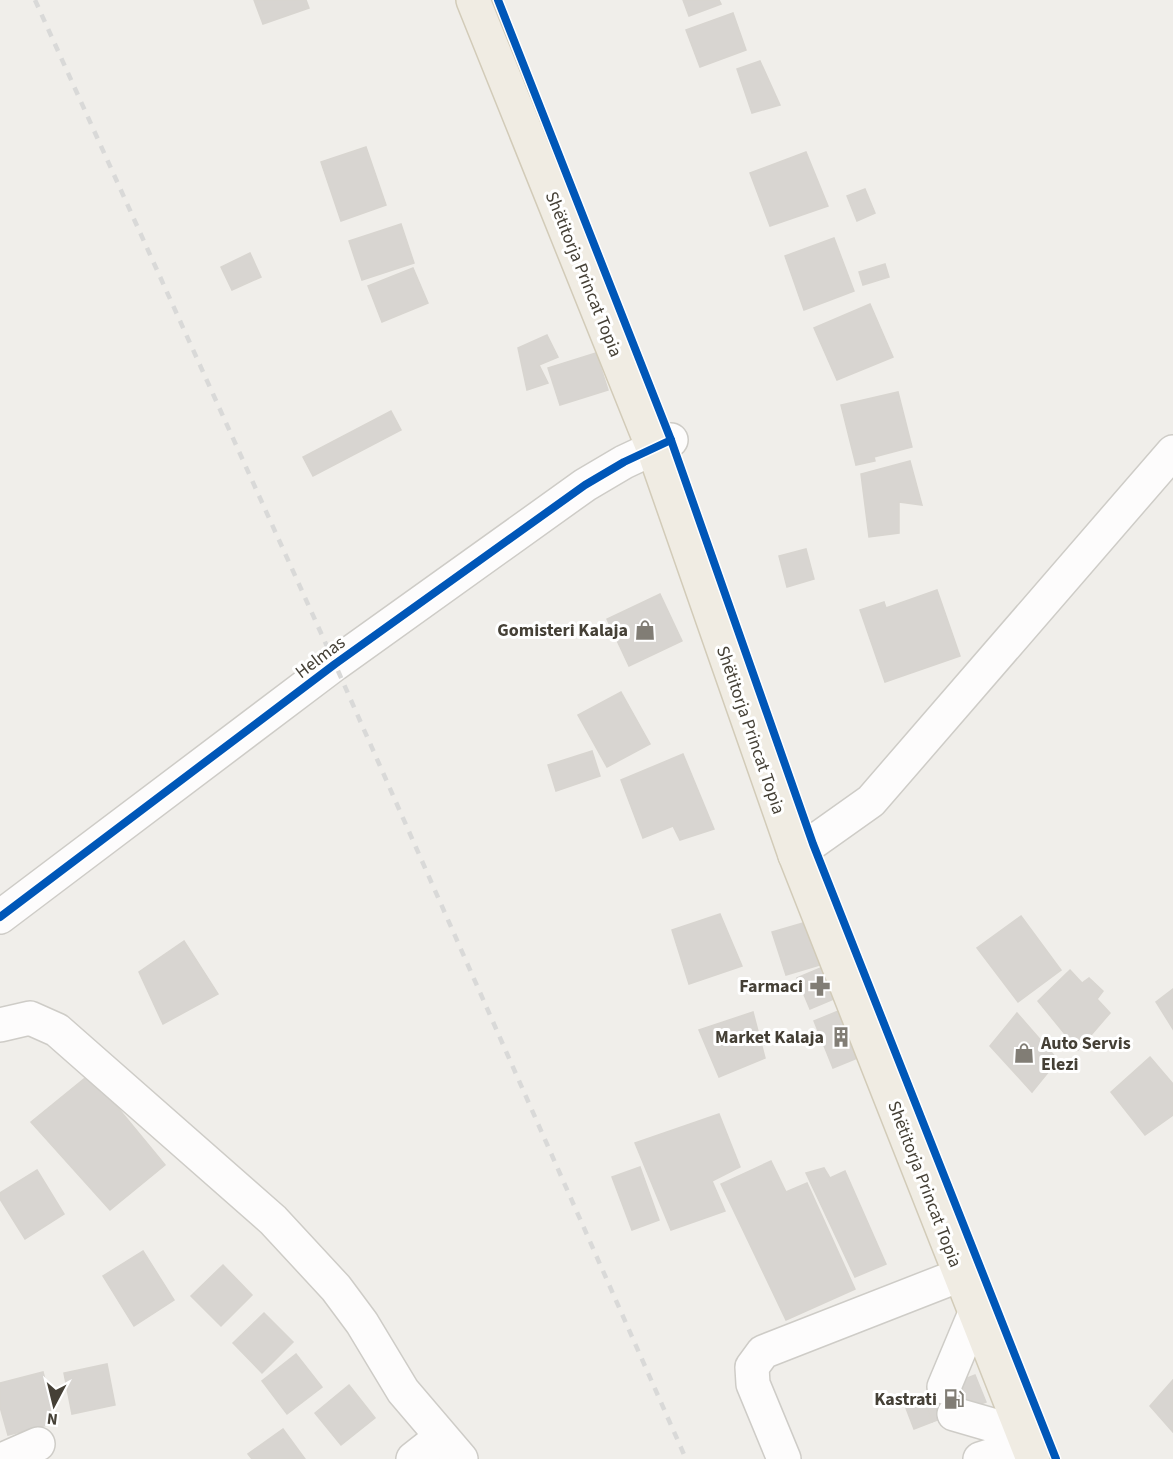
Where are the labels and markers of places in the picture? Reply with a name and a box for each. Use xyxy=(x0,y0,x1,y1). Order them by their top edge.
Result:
place label: Gomisteri Kalaja xyxy=(497,618,628,643)
shop icon: Gomisteri Kalaja xyxy=(633,618,657,642)
place label: Farmaci xyxy=(739,974,803,999)
pharmacy icon: Farmaci xyxy=(808,974,832,998)
place label: Market Kalaja xyxy=(715,1025,824,1050)
building icon: Market Kalaja xyxy=(829,1025,853,1049)
place label: Auto Servis Elezi xyxy=(1040,1031,1131,1077)
shop icon: Auto Servis Elezi xyxy=(1012,1041,1036,1065)
place label: Kastrati xyxy=(874,1387,937,1412)
fuel station icon: Kastrati xyxy=(942,1387,966,1411)

